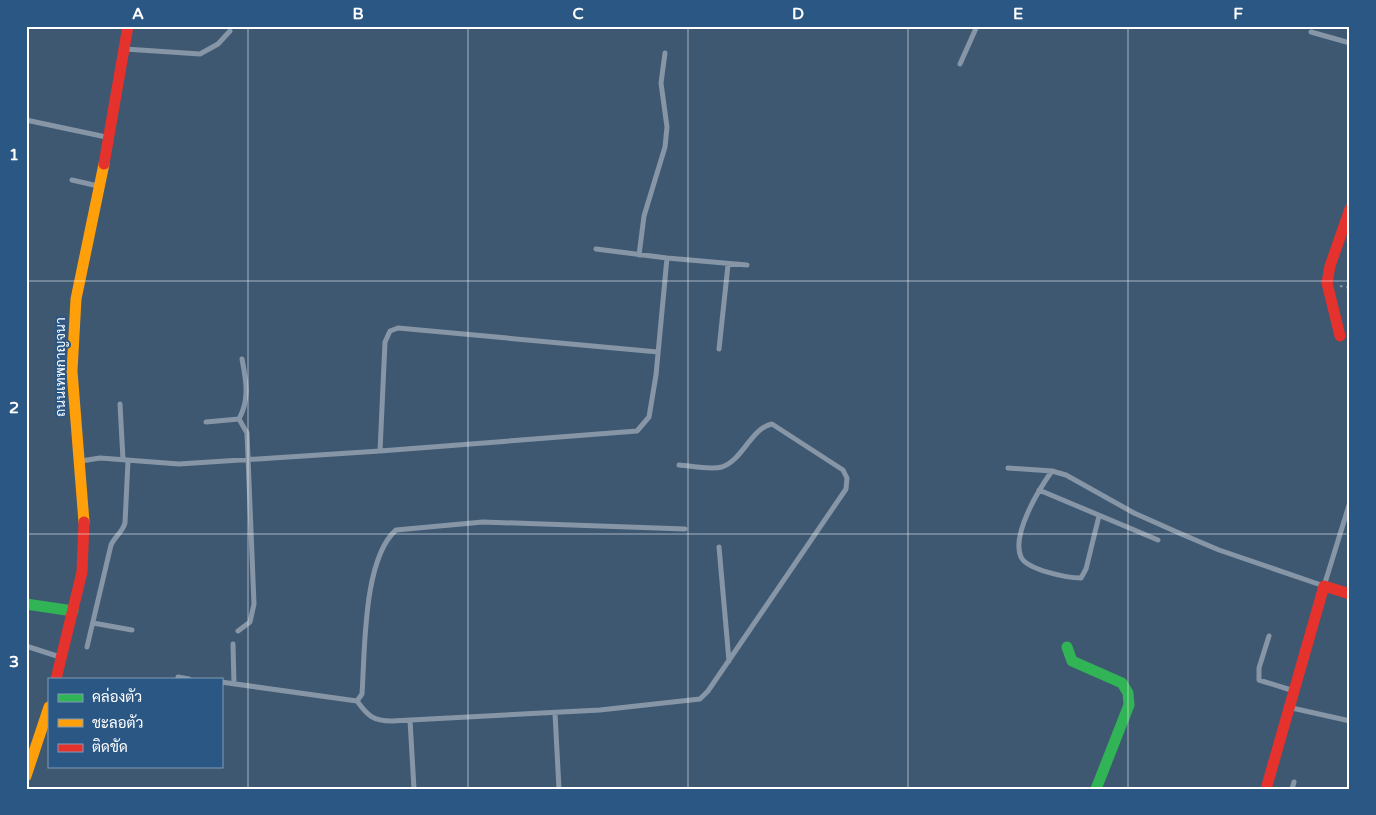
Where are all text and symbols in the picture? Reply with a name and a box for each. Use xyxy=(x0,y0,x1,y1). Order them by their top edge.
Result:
text: A xyxy=(132,4,144,24)
text: B xyxy=(352,4,364,24)
text: C xyxy=(572,4,584,24)
text: D xyxy=(792,4,804,24)
text: E xyxy=(1013,4,1023,24)
text: F xyxy=(1233,4,1243,24)
text: 1 xyxy=(9,145,19,165)
street label: ถนนเทพกาญจนา xyxy=(52,317,69,417)
text: 2 xyxy=(9,398,19,418)
text: 3 xyxy=(9,652,19,672)
legend xyxy=(48,678,222,768)
text: คล่องตัว xyxy=(92,687,142,706)
text: ชะลอตัว xyxy=(92,714,143,732)
text: ติดขัด xyxy=(92,738,128,756)

